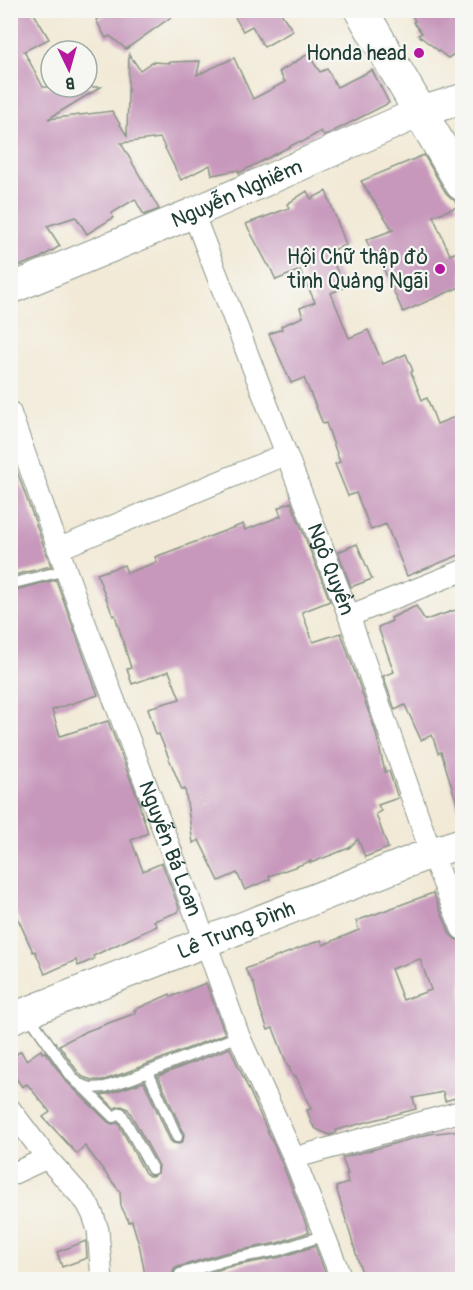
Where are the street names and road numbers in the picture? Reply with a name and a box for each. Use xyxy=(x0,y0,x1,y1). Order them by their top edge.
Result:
street label: Nguyễn Nghiêm xyxy=(167,153,307,235)
street label: Ngô Quyền xyxy=(300,520,360,619)
street label: Nguyễn Bá Loan xyxy=(132,777,208,920)
street label: Lê Trung Đình xyxy=(173,895,299,966)

